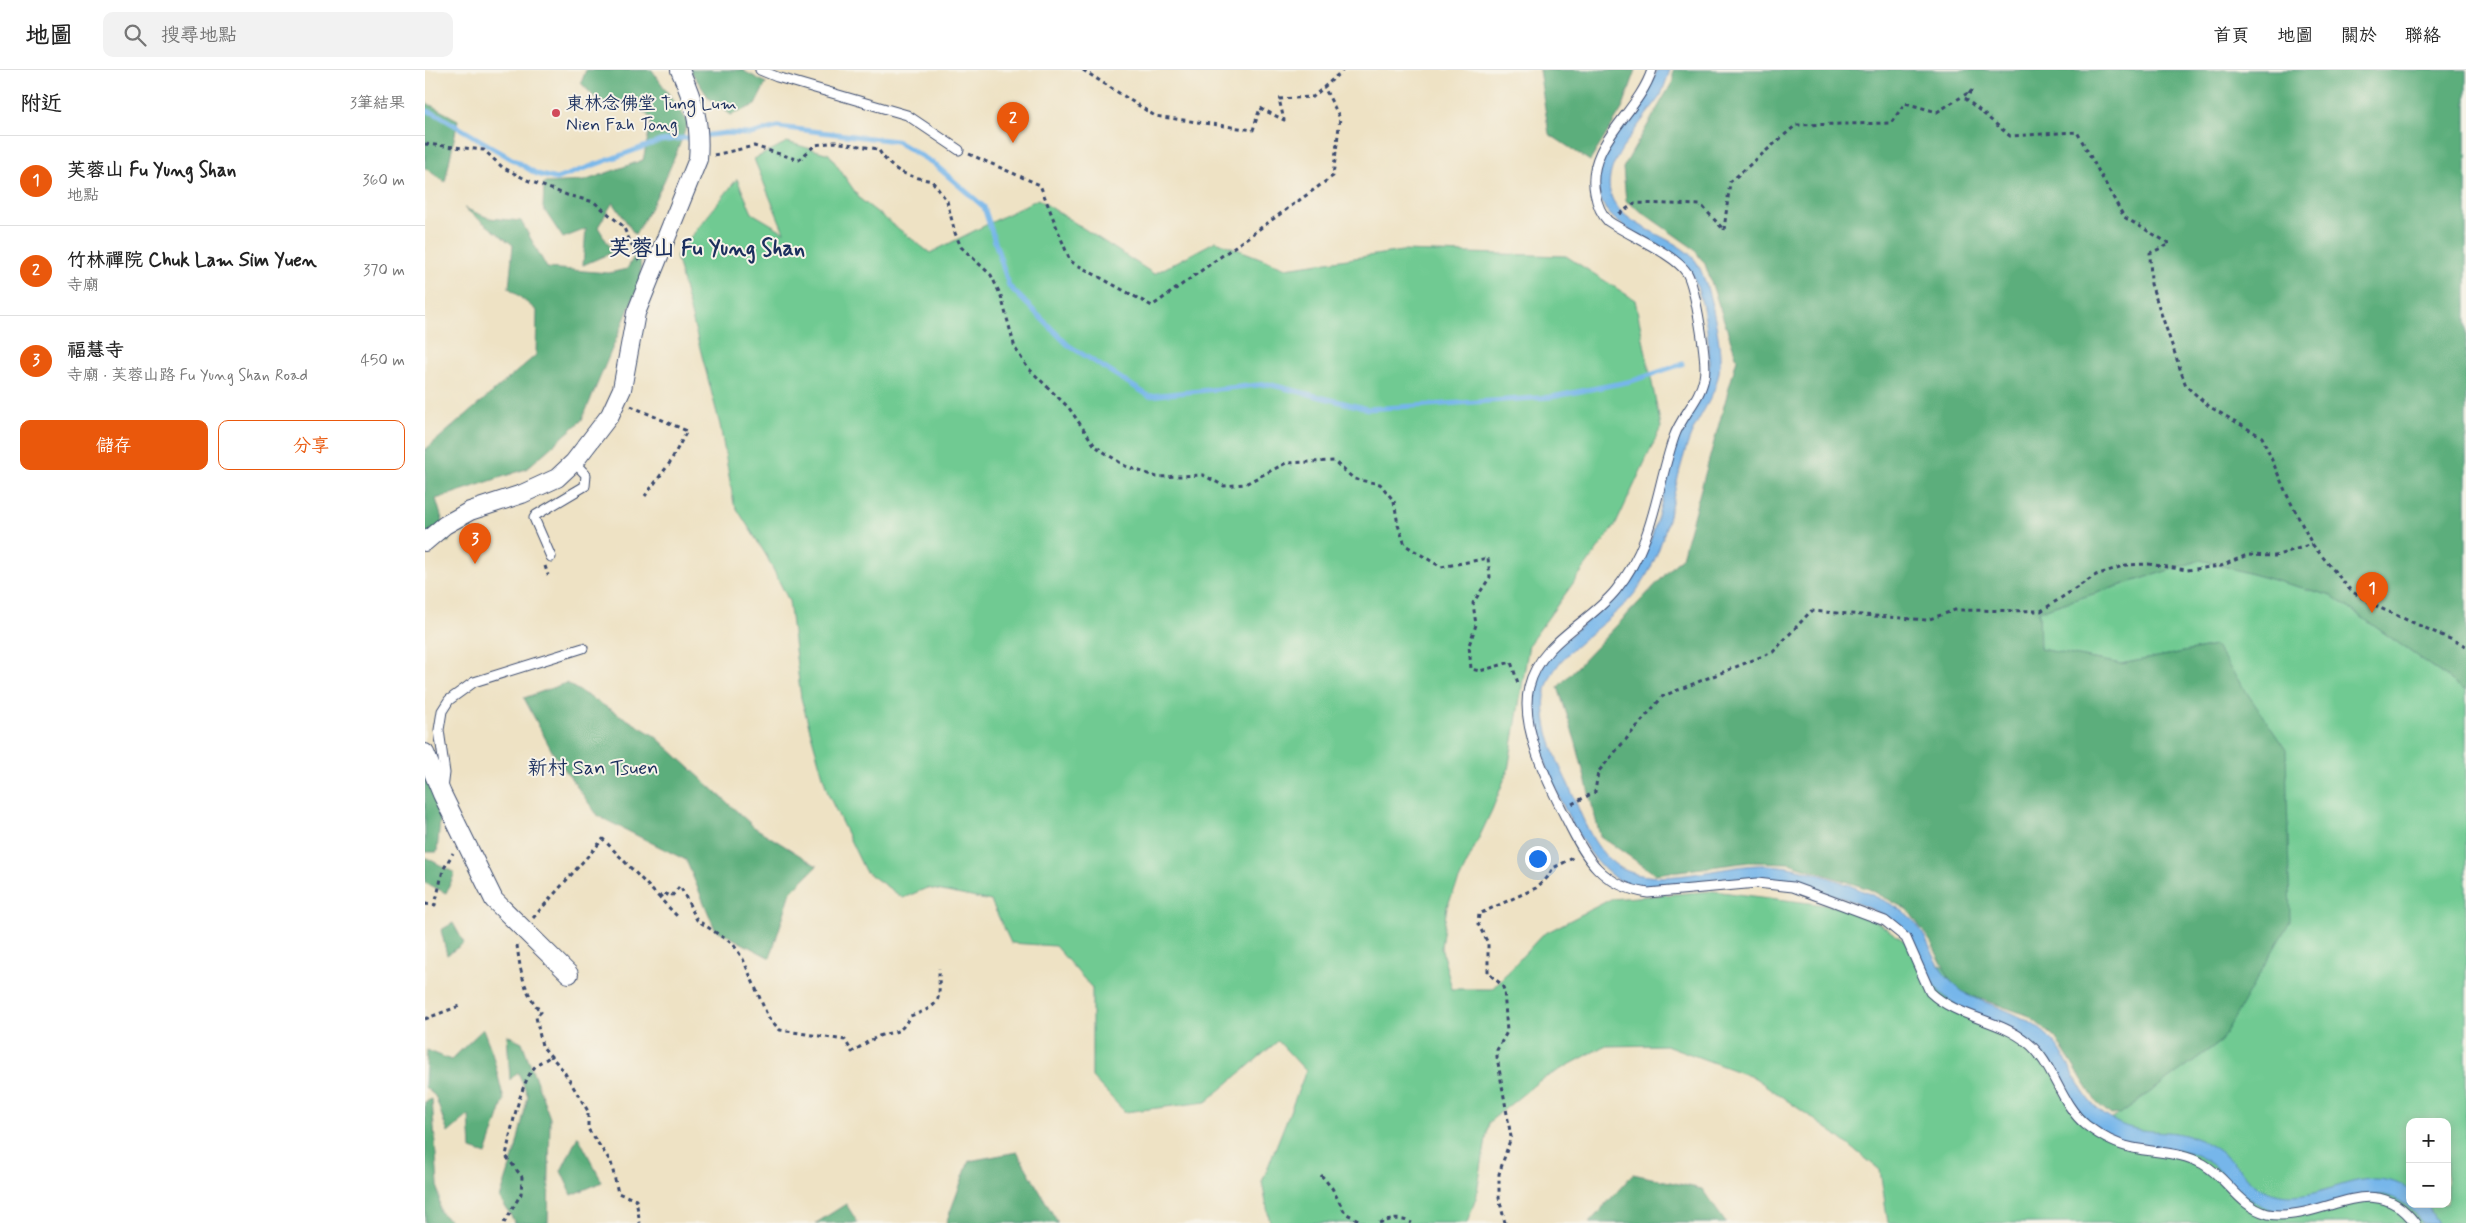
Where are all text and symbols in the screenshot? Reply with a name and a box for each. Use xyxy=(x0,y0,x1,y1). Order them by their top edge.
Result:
search box xyxy=(103,12,453,57)
text: 地圖 xyxy=(25,21,73,52)
icon: search xyxy=(121,21,149,49)
text: 搜尋地點 xyxy=(161,23,237,48)
text: 首頁 xyxy=(2213,24,2249,48)
text: 地圖 xyxy=(2277,24,2313,48)
text: 關於 xyxy=(2341,24,2377,48)
text: 聯絡 xyxy=(2405,24,2441,48)
text: 附近 xyxy=(20,90,62,118)
place label: 東林念佛堂 Tung Lum Nien Fah Tong xyxy=(566,92,737,137)
text: 3筆結果 xyxy=(350,93,405,114)
pin: 2 xyxy=(997,102,1029,143)
marker: 東林念佛堂 Tung Lum Nien Fah Tong xyxy=(550,107,562,119)
text: 芙蓉山 Fu Yung Shan xyxy=(67,158,236,183)
text: 1 xyxy=(32,170,40,191)
text: 360 m xyxy=(362,170,405,191)
text: 地點 xyxy=(67,185,99,206)
district label: 芙蓉山 Fu Yung Shan xyxy=(609,235,805,264)
text: 竹林禪院 Chuk Lam Sim Yuen xyxy=(67,248,317,273)
text: 2 xyxy=(32,260,40,281)
text: 370 m xyxy=(363,260,405,281)
text: 寺廟 xyxy=(67,275,99,296)
text: 福慧寺 xyxy=(67,338,124,363)
text: 3 xyxy=(32,350,40,371)
text: 450 m xyxy=(360,350,405,371)
text: 寺廟 · 芙蓉山路 Fu Yung Shan Road xyxy=(67,365,308,386)
button: 儲存 xyxy=(20,420,208,470)
button: 分享 xyxy=(218,420,405,470)
pin: 3 xyxy=(459,523,491,564)
pin: 1 xyxy=(2356,572,2388,613)
district label: 新村 San Tsuen xyxy=(527,755,659,782)
your location xyxy=(1525,846,1551,872)
map controls xyxy=(2406,1118,2451,1208)
button: + xyxy=(2406,1118,2451,1163)
button: − xyxy=(2406,1163,2451,1208)

